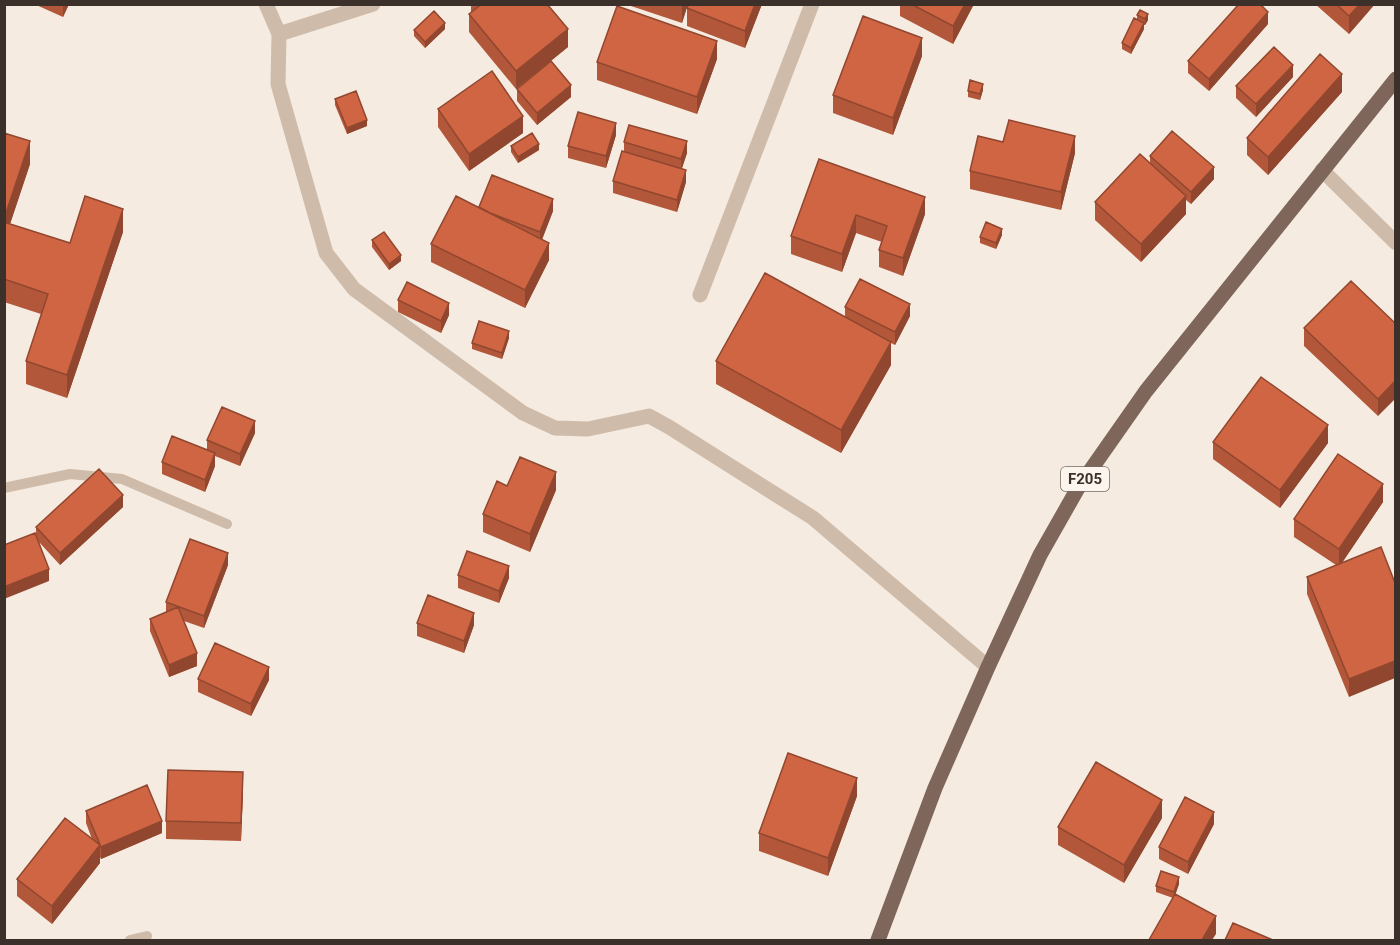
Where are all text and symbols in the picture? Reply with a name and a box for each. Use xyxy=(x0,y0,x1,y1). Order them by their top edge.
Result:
road number: F205 xyxy=(1061,467,1109,491)

